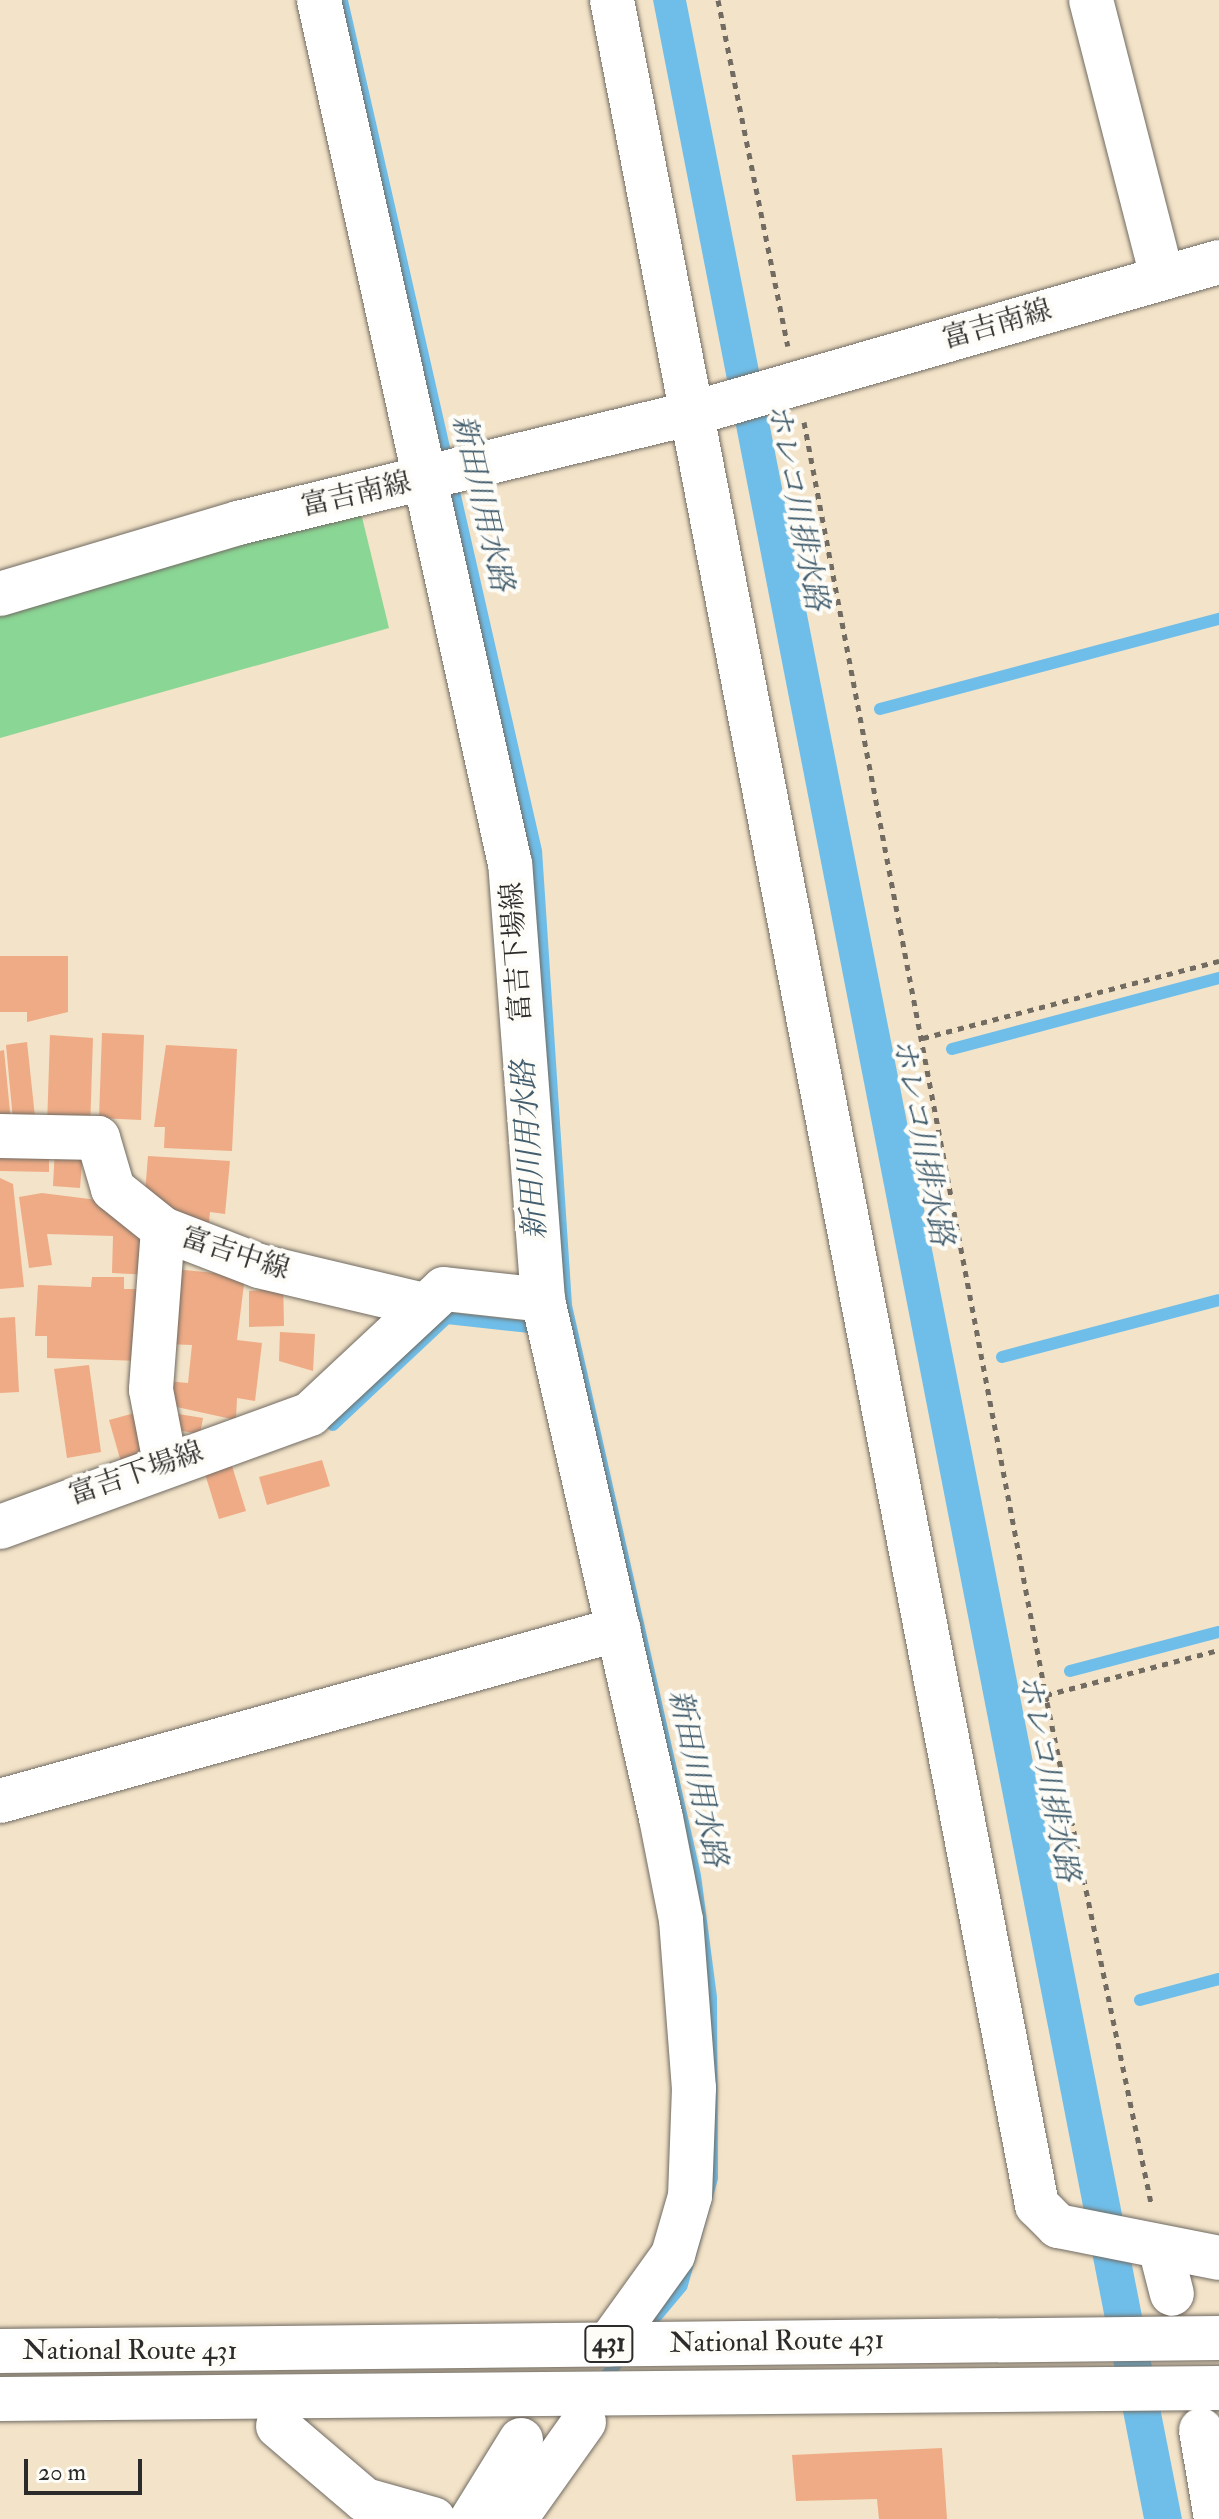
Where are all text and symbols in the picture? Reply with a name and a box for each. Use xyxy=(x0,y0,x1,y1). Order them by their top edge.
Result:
street label: 富吉南線 xyxy=(939,293,1055,357)
water label: ホレコ川排水路 xyxy=(759,400,835,614)
water label: 新田川用水路 xyxy=(444,411,520,595)
street label: 富吉南線 xyxy=(298,466,414,524)
street label: 富吉下場線 xyxy=(495,881,539,1023)
water label: ホレコ川排水路 xyxy=(884,1035,960,1249)
water label: 新田川用水路 xyxy=(506,1059,554,1241)
street label: 富吉中線 xyxy=(177,1221,293,1287)
street label: 富吉下場線 xyxy=(64,1435,208,1513)
water label: ホレコ川排水路 xyxy=(1010,1671,1086,1885)
water label: 新田川用水路 xyxy=(661,1686,733,1870)
road number: 431 xyxy=(583,2322,635,2366)
street label: National Route 431 xyxy=(669,2323,885,2361)
street label: National Route 431 xyxy=(23,2334,237,2368)
scale bar xyxy=(28,2443,146,2493)
text: 20 m xyxy=(38,2457,86,2488)

